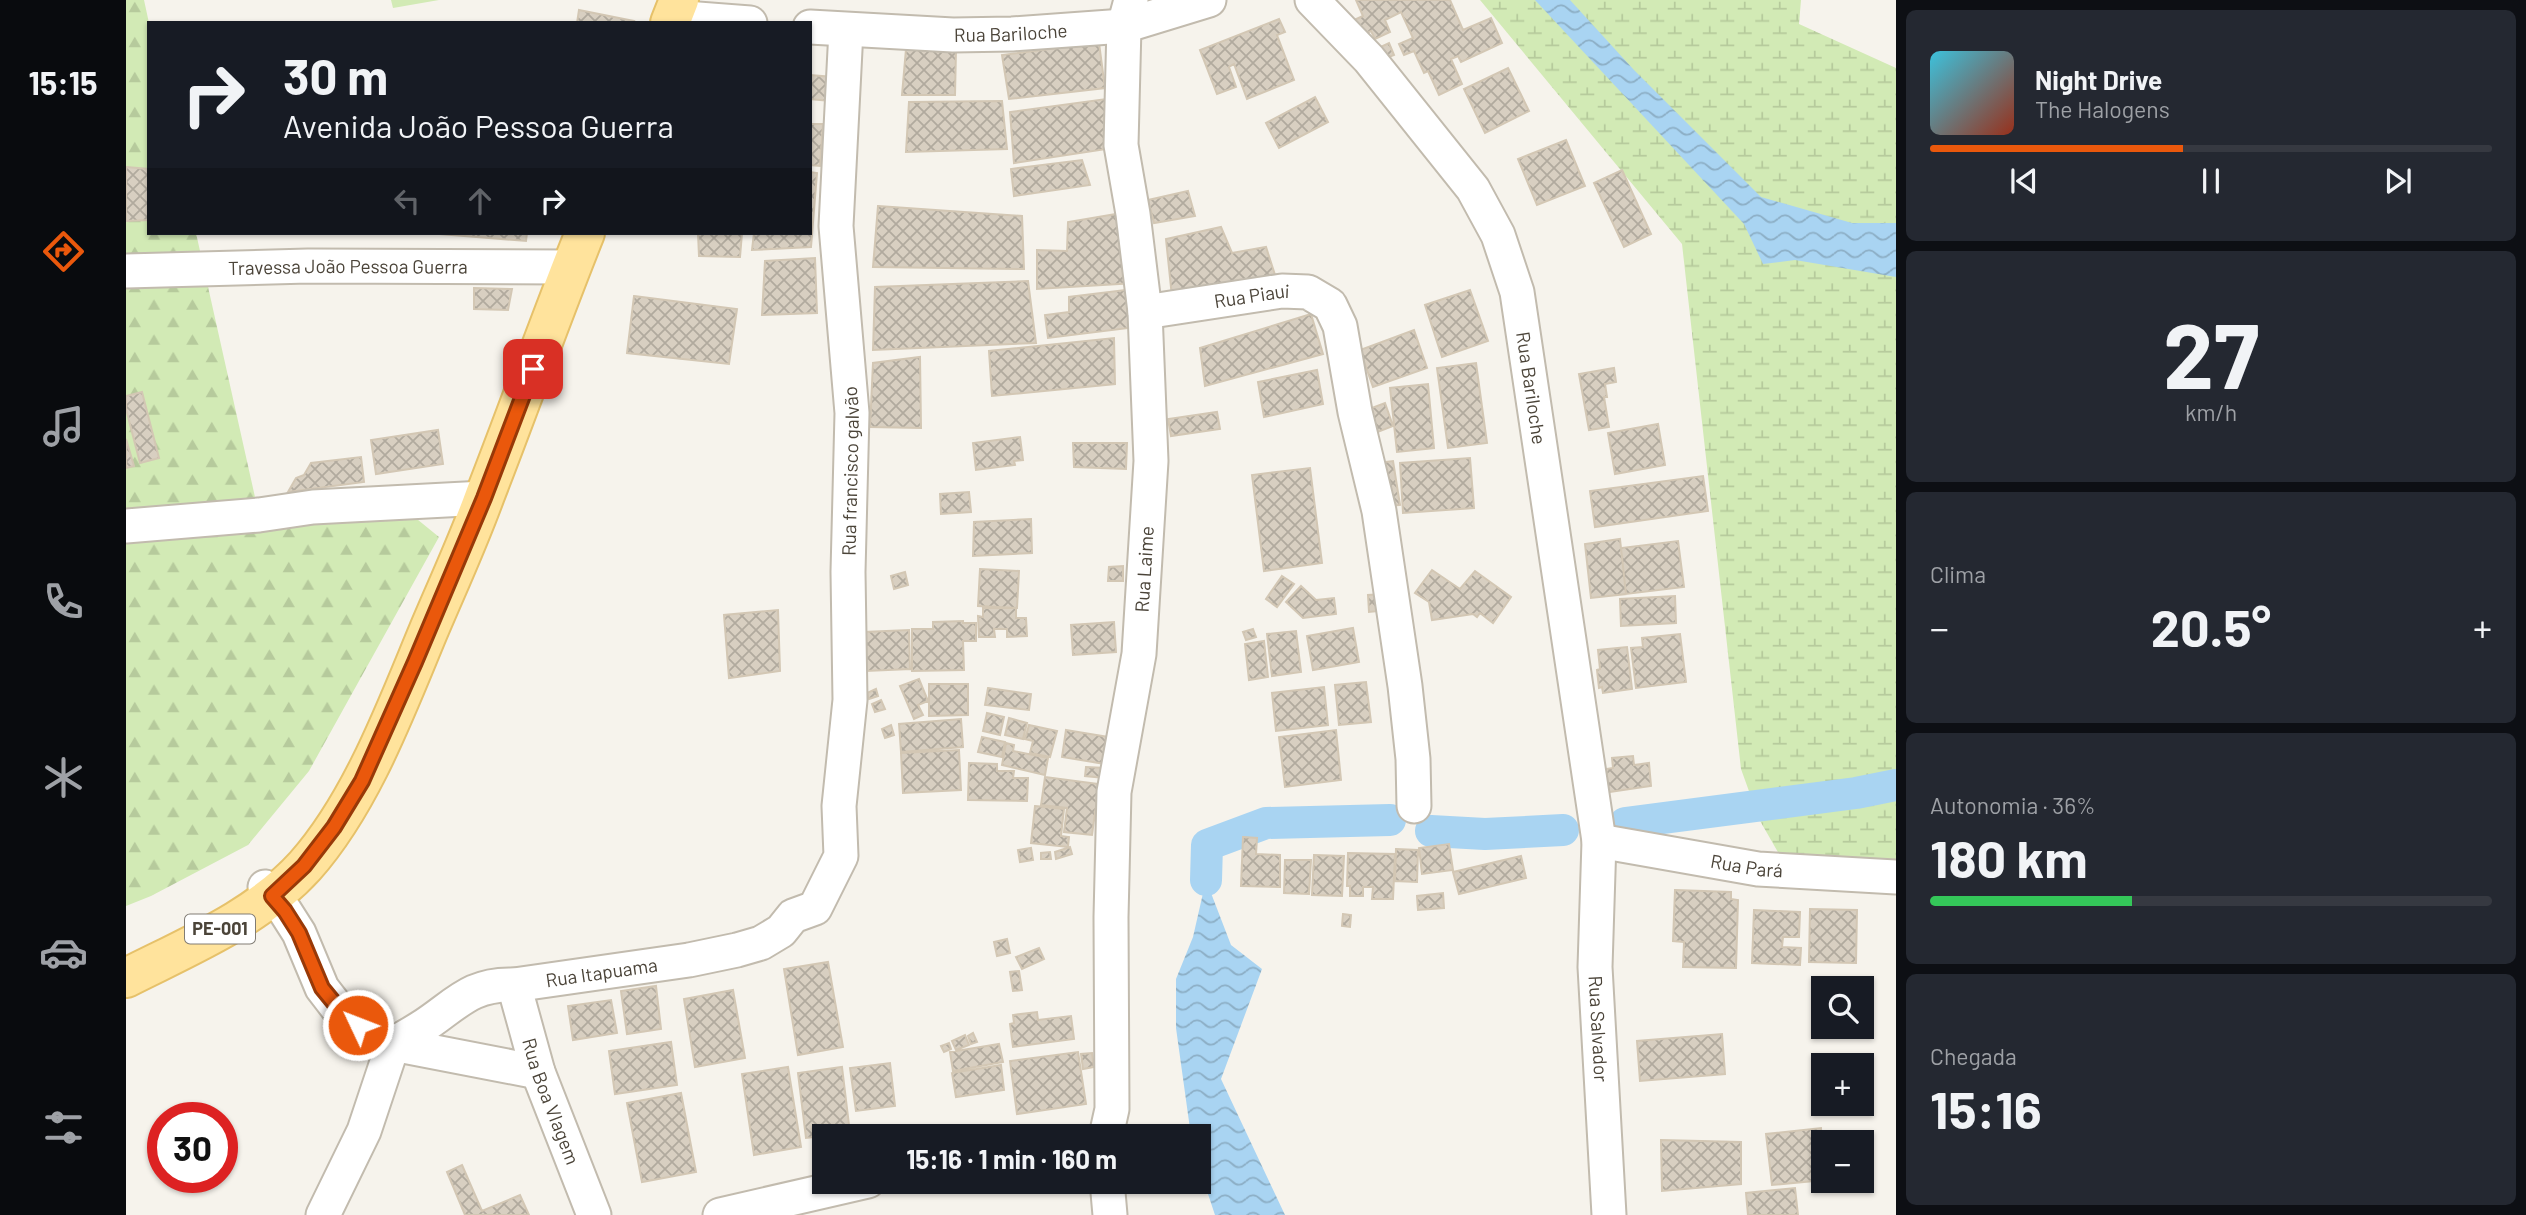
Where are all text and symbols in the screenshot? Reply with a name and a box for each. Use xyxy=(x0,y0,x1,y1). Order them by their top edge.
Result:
street label: Rua Bariloche xyxy=(954,18,1068,46)
text: 30 m xyxy=(283,46,388,105)
icon: right xyxy=(168,49,259,140)
text: 15:15 xyxy=(29,63,97,101)
text: Night Drive xyxy=(2035,64,2162,95)
text: The Halogens xyxy=(2035,95,2170,123)
text: Avenida João Pessoa Guerra xyxy=(283,106,674,144)
icon: previous xyxy=(2005,162,2043,200)
icon: pause xyxy=(2192,162,2230,200)
icon: next xyxy=(2379,162,2417,200)
icon: left xyxy=(388,182,426,220)
icon: ahead xyxy=(461,182,499,220)
icon: right xyxy=(534,182,572,220)
icon: directions xyxy=(39,227,88,276)
street label: Travessa João Pessoa Guerra xyxy=(228,254,468,279)
street label: Rua Piaui xyxy=(1212,279,1290,312)
text: 27 xyxy=(2163,298,2259,407)
street label: Rua Bariloche xyxy=(1512,330,1552,446)
pin xyxy=(503,339,563,399)
icon: arrive xyxy=(514,350,552,388)
street label: Rua francisco galvão xyxy=(836,385,863,556)
text: km/h xyxy=(2185,398,2237,426)
icon: music xyxy=(39,402,88,451)
street label: Rua Laime xyxy=(1130,525,1158,613)
text: Clima xyxy=(1930,560,1986,588)
icon: phone xyxy=(39,577,88,626)
text: 20.5° xyxy=(2151,595,2271,657)
text: − xyxy=(1930,604,1949,650)
text: + xyxy=(2473,604,2492,650)
icon: climate xyxy=(39,753,88,802)
text: Autonomia · 36% xyxy=(1930,791,2096,819)
text: 180 km xyxy=(1930,826,2088,888)
street label: Rua Pará xyxy=(1709,849,1784,881)
road number: PE-001 xyxy=(185,914,255,944)
icon: car xyxy=(39,928,88,977)
street label: Rua Itapuama xyxy=(544,953,659,991)
street label: Rua Salvador xyxy=(1584,975,1613,1083)
map controls xyxy=(1811,976,1874,1193)
button: search xyxy=(1811,976,1874,1039)
position arrow xyxy=(321,988,395,1062)
street label: Rua Boa VIagem xyxy=(518,1035,585,1168)
text: Chegada xyxy=(1930,1042,2017,1070)
button: + xyxy=(1811,1053,1874,1116)
text: 15:16 xyxy=(1930,1077,2042,1139)
speed limit sign: 30 xyxy=(147,1102,238,1193)
icon: filters xyxy=(39,1103,88,1152)
button: − xyxy=(1811,1130,1874,1193)
text: 15:16 · 1 min · 160 m xyxy=(906,1143,1117,1174)

